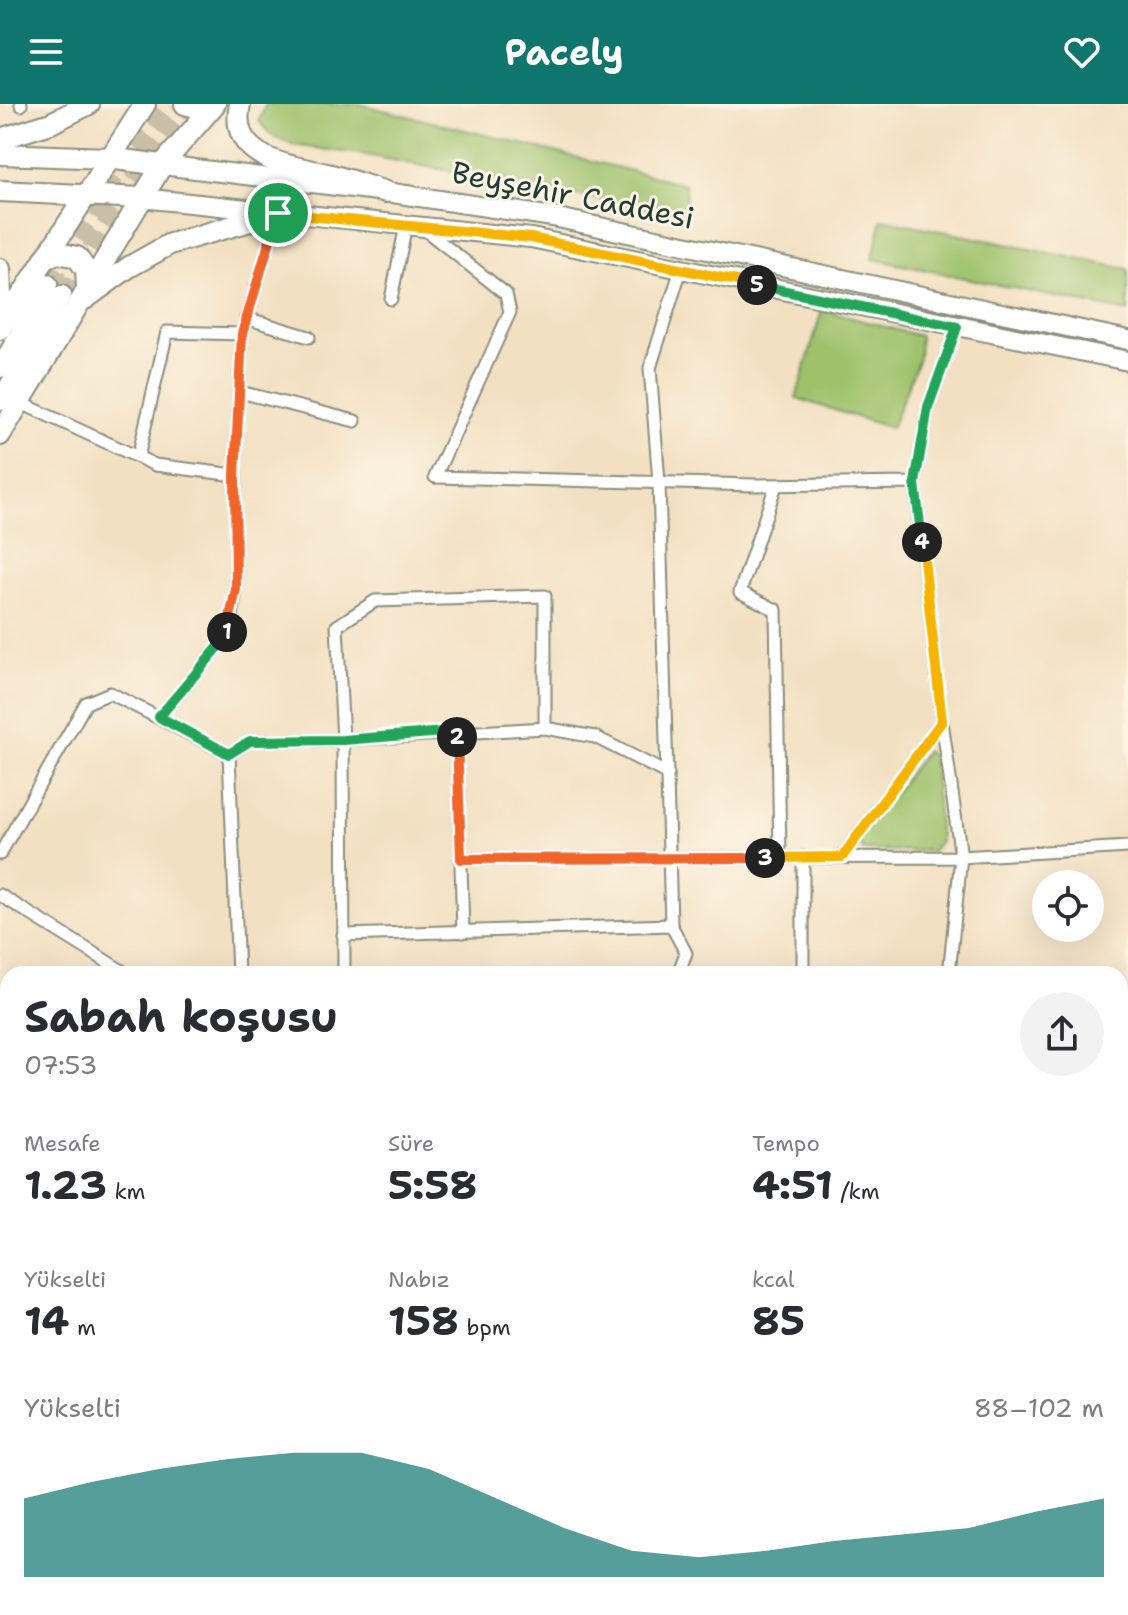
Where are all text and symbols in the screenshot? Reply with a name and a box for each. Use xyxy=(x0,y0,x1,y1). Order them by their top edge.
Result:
text: Pacely xyxy=(504,28,624,77)
icon: menu xyxy=(24,30,68,74)
icon: heart xyxy=(1060,30,1104,74)
street label: Beyşehir Caddesi xyxy=(448,151,698,239)
pin xyxy=(244,179,312,247)
icon: arrive xyxy=(256,191,300,235)
pin: 5 xyxy=(737,265,777,305)
text: 5 xyxy=(750,270,764,299)
pin: 4 xyxy=(902,522,942,562)
text: 4 xyxy=(914,527,930,556)
pin: 1 xyxy=(207,612,247,652)
text: 1 xyxy=(222,617,232,646)
pin: 2 xyxy=(437,717,477,757)
text: 2 xyxy=(449,722,465,751)
pin: 3 xyxy=(745,838,785,878)
text: 3 xyxy=(757,843,773,872)
map controls xyxy=(1032,870,1104,942)
button: locate xyxy=(1032,870,1104,942)
text: Sabah koşusu xyxy=(24,987,338,1046)
button: share xyxy=(1020,992,1104,1076)
text: 07:53 xyxy=(24,1047,98,1082)
text: Mesafe xyxy=(24,1129,101,1158)
text: Süre xyxy=(388,1129,434,1158)
text: Tempo xyxy=(752,1129,820,1158)
text: 1.23 xyxy=(24,1158,107,1212)
text: 5:58 xyxy=(388,1158,477,1212)
text: 4:51 xyxy=(752,1158,833,1212)
text: km xyxy=(107,1177,146,1206)
text: /km xyxy=(833,1177,880,1206)
text: Yükselti xyxy=(24,1265,106,1294)
text: Nabız xyxy=(388,1265,450,1294)
text: kcal xyxy=(752,1265,795,1294)
text: 14 xyxy=(24,1294,69,1348)
text: 158 xyxy=(388,1294,459,1348)
text: 85 xyxy=(752,1294,805,1348)
text: m xyxy=(69,1313,96,1342)
text: bpm xyxy=(459,1313,511,1342)
text: Yükselti xyxy=(24,1390,121,1425)
text: 88–102 m xyxy=(974,1390,1104,1425)

